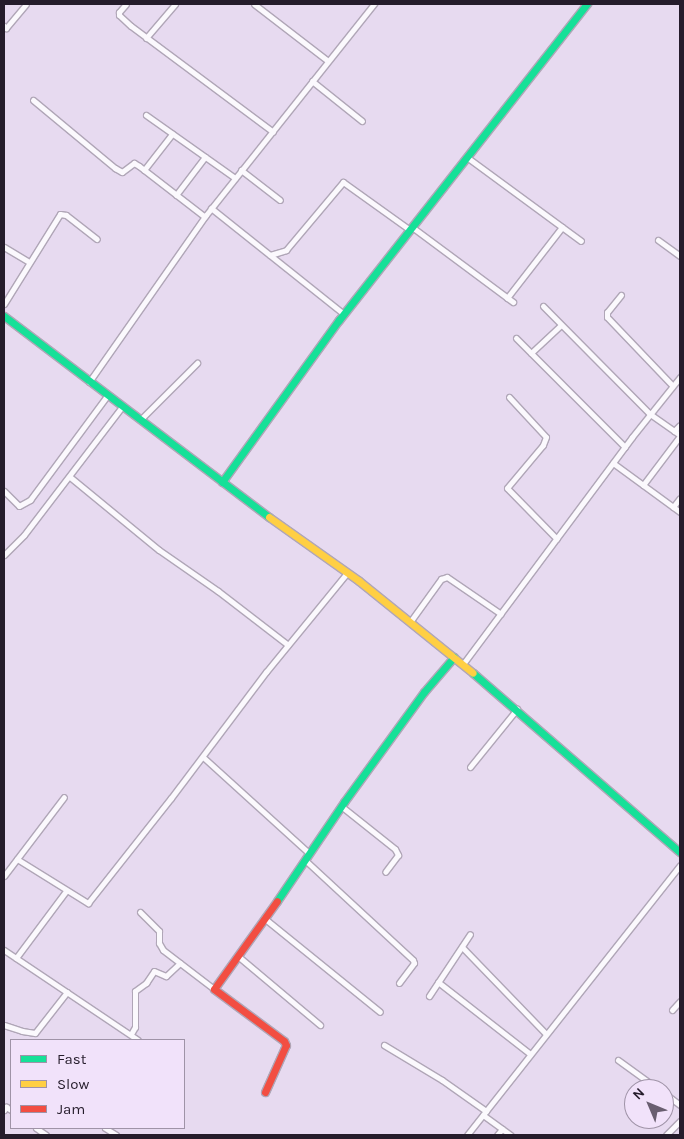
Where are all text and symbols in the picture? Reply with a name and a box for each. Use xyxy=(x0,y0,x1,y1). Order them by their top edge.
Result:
legend xyxy=(10,1039,185,1129)
text: Fast xyxy=(57,1050,86,1068)
text: Slow xyxy=(57,1075,89,1093)
north arrow xyxy=(624,1079,674,1129)
text: N xyxy=(629,1084,648,1103)
text: Jam xyxy=(57,1100,85,1118)

